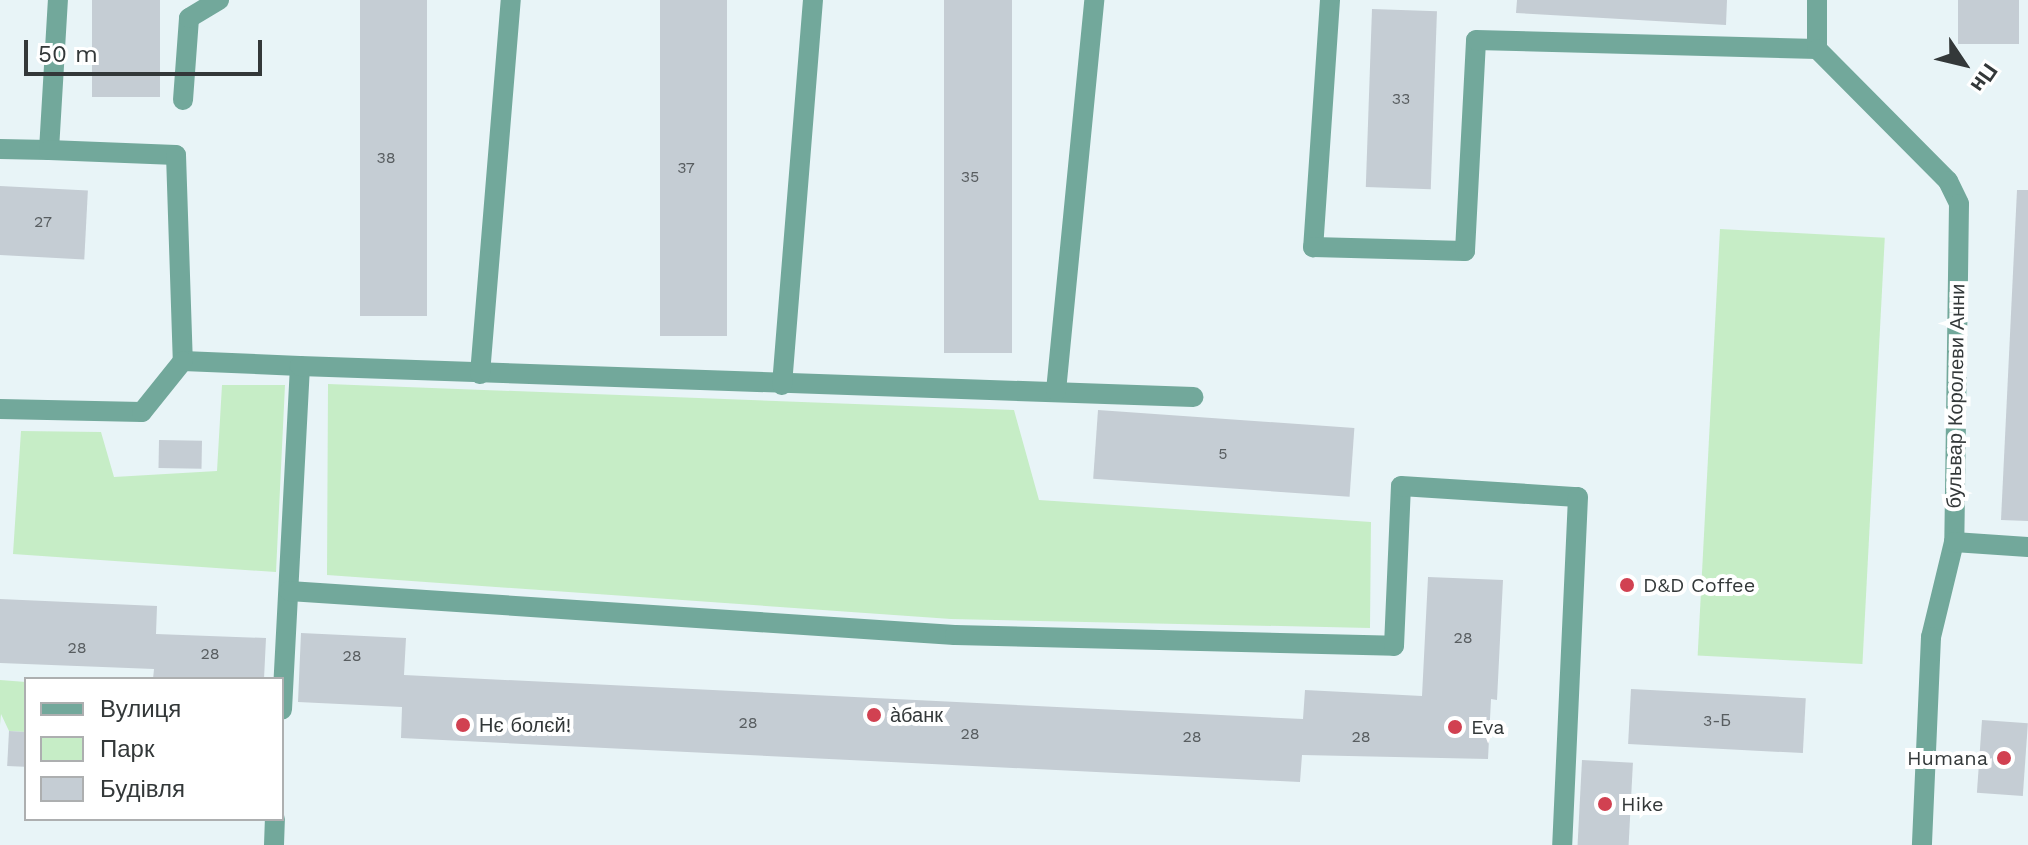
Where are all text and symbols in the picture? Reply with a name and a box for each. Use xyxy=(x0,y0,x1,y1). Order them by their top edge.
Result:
scale bar xyxy=(28,24,266,74)
north arrow xyxy=(1924,24,2004,104)
text: 50 m xyxy=(38,40,98,68)
text: Пн xyxy=(1965,59,2003,97)
house number: 33 xyxy=(1392,89,1410,109)
house number: 38 xyxy=(376,148,396,168)
house number: 37 xyxy=(677,158,695,178)
house number: 35 xyxy=(961,167,979,187)
house number: 27 xyxy=(34,212,52,232)
street label: бульвар Королеви Анни xyxy=(1942,283,1970,509)
house number: 5 xyxy=(1218,444,1228,464)
place label: D&D Coffee xyxy=(1643,573,1755,597)
marker: D&D Coffee xyxy=(1618,576,1636,594)
house number: 28 xyxy=(1453,628,1473,648)
house number: 28 xyxy=(67,638,87,658)
house number: 28 xyxy=(200,644,220,664)
house number: 28 xyxy=(342,646,362,666)
legend xyxy=(24,677,284,821)
text: Вулиця xyxy=(100,695,181,723)
place label: а̀банк xyxy=(890,703,943,727)
marker: а̀банк xyxy=(865,706,883,724)
house number: 3-Б xyxy=(1703,711,1731,731)
place label: Нє болєй! xyxy=(479,713,571,737)
house number: 28 xyxy=(738,713,758,733)
place label: Eva xyxy=(1471,715,1505,739)
marker: Нє болєй! xyxy=(454,716,472,734)
marker: Eva xyxy=(1446,718,1464,736)
house number: 28 xyxy=(960,724,980,744)
house number: 28 xyxy=(1182,727,1202,747)
house number: 28 xyxy=(1351,727,1371,747)
text: Парк xyxy=(100,735,154,763)
place label: Humana xyxy=(1907,746,1988,770)
marker: Humana xyxy=(1995,749,2013,767)
text: Будівля xyxy=(100,775,185,803)
place label: Hike xyxy=(1621,792,1664,816)
marker: Hike xyxy=(1596,795,1614,813)

